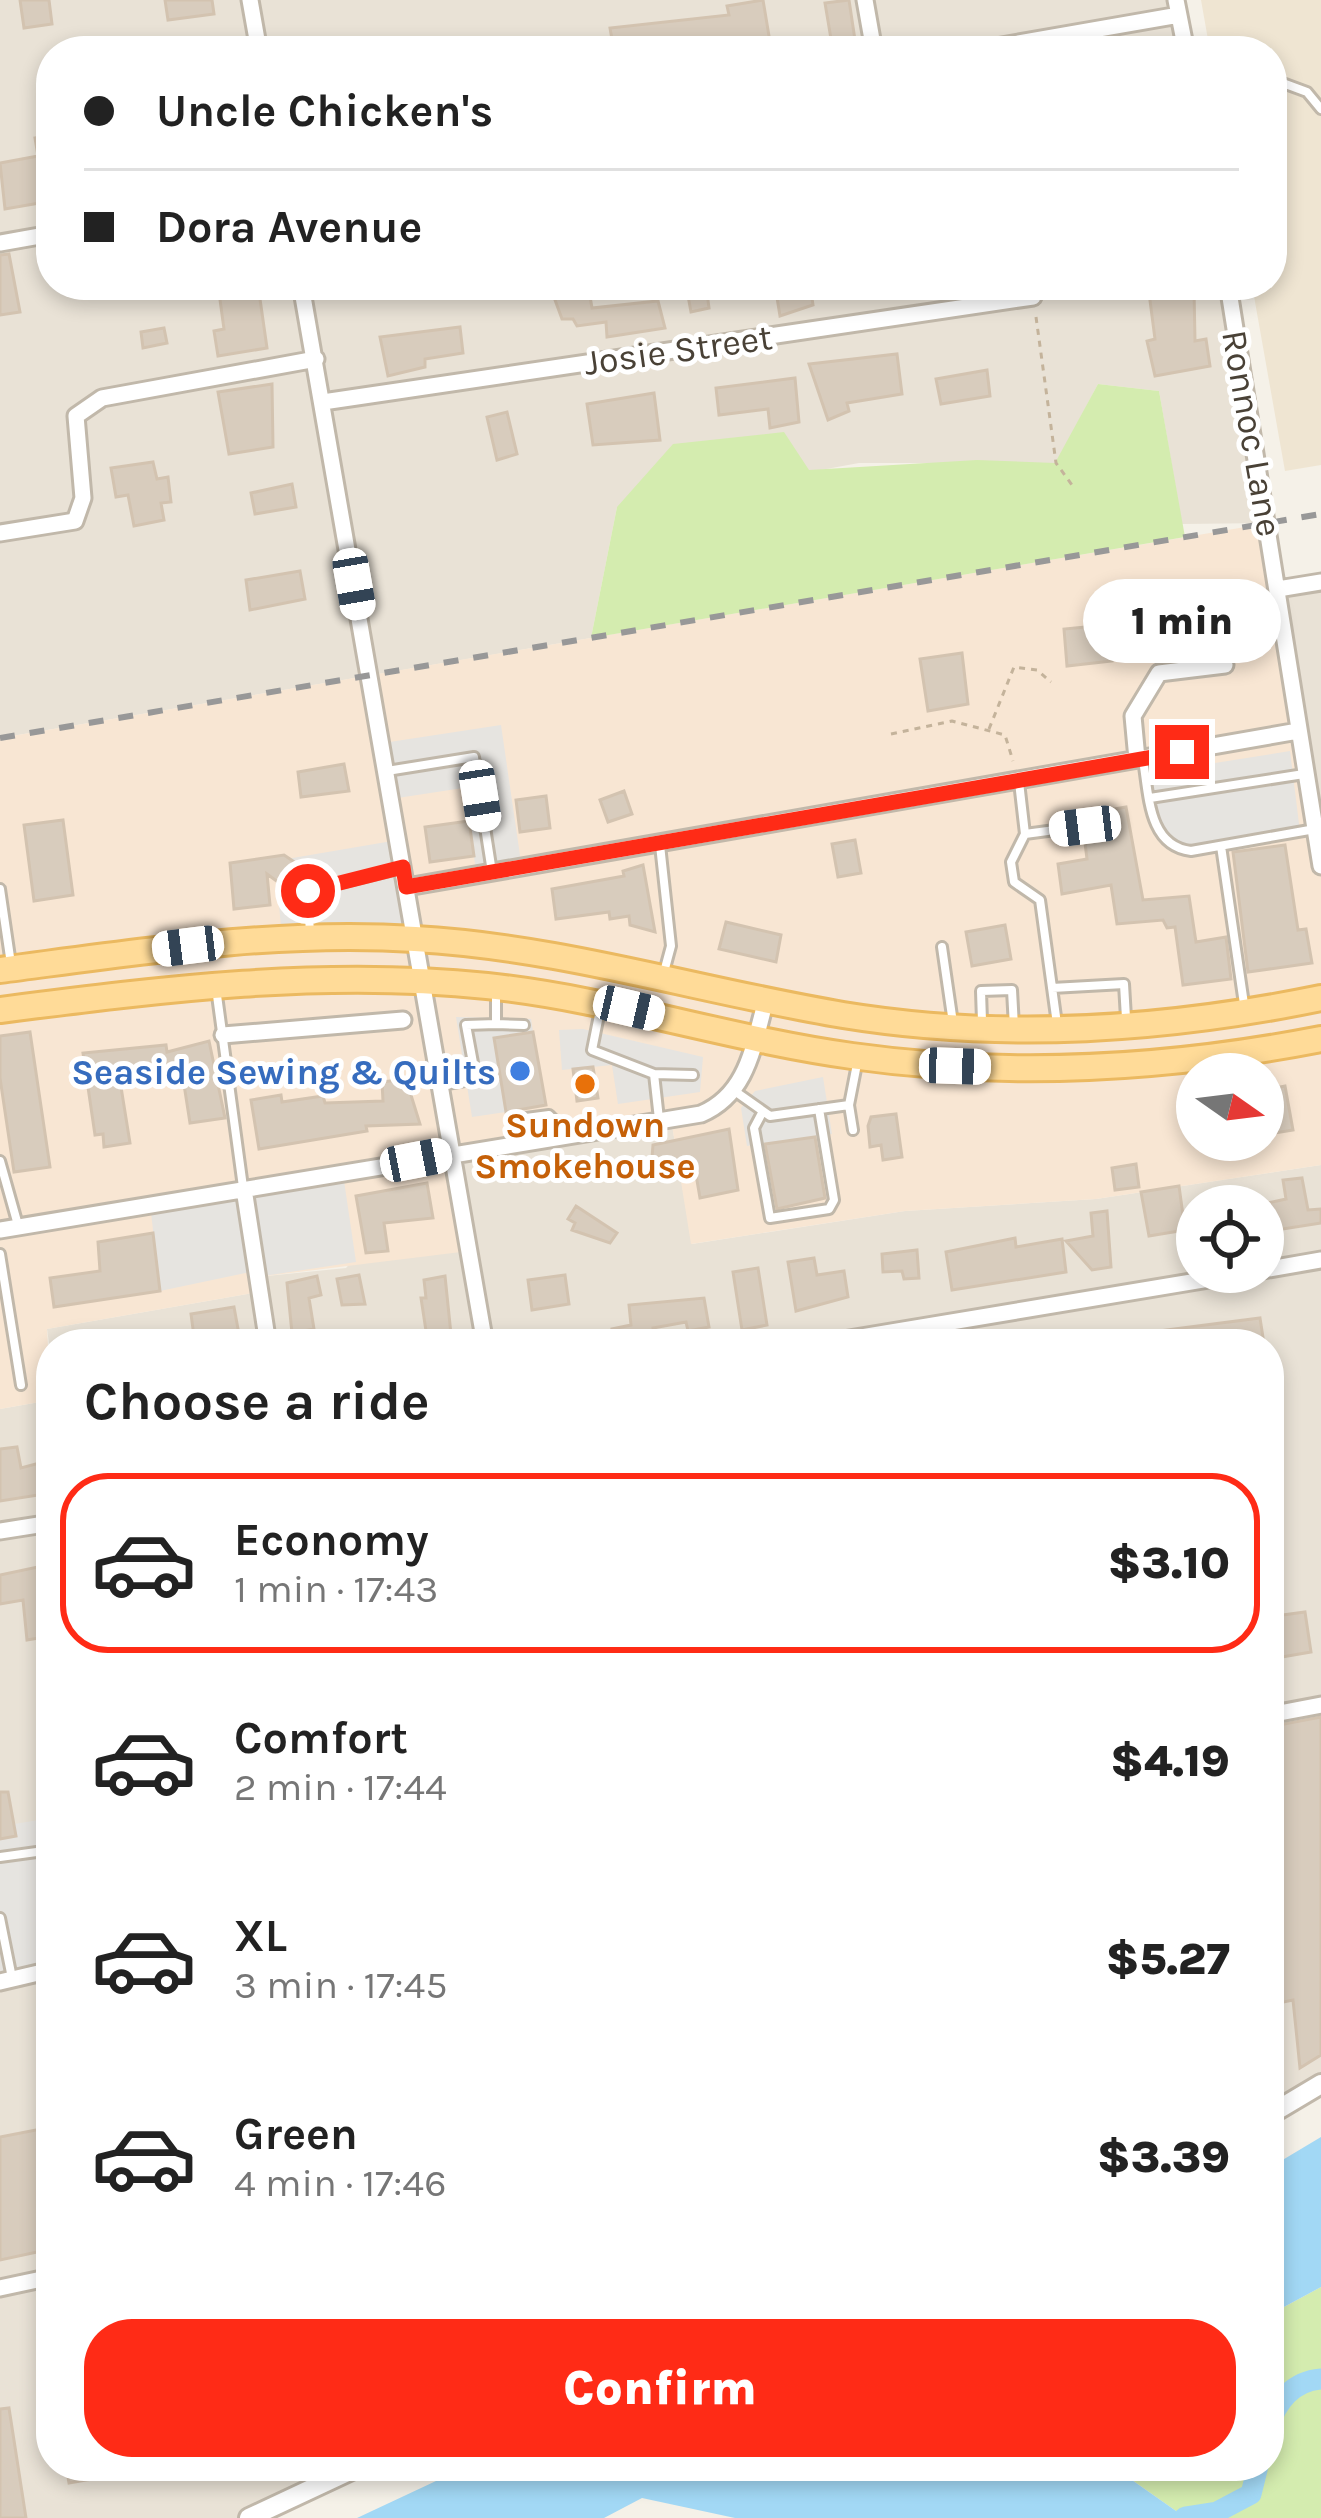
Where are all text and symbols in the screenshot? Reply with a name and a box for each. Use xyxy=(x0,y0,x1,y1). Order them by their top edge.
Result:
text: Uncle Chicken's xyxy=(156,85,493,137)
text: Dora Avenue xyxy=(156,201,422,253)
street label: Josie Street xyxy=(581,316,775,384)
street label: Ronnoc Lane xyxy=(1213,327,1291,540)
car xyxy=(330,545,378,623)
callout: 1 min xyxy=(1083,578,1281,662)
text: 1 min xyxy=(1131,598,1233,644)
route end xyxy=(1155,725,1209,779)
car xyxy=(457,758,503,834)
car xyxy=(1047,804,1123,848)
route start xyxy=(281,864,335,918)
car xyxy=(150,924,226,968)
car xyxy=(590,982,668,1034)
car xyxy=(918,1047,992,1085)
place label: Seaside Sewing & Quilts xyxy=(71,1051,496,1094)
north arrow xyxy=(1176,1053,1284,1161)
map controls xyxy=(1176,1053,1284,1293)
marker: Seaside Sewing & Quilts xyxy=(507,1058,533,1084)
marker: Sundown Smokehouse xyxy=(572,1071,598,1097)
place label: Sundown Smokehouse xyxy=(474,1104,696,1187)
car xyxy=(377,1135,455,1185)
button: locate xyxy=(1176,1185,1284,1293)
text: Choose a ride xyxy=(84,1369,430,1433)
icon: car xyxy=(90,1509,198,1617)
text: Economy xyxy=(234,1514,429,1566)
text: $3.10 xyxy=(1108,1537,1230,1589)
text: 1 min · 17:43 xyxy=(234,1566,438,1612)
icon: car xyxy=(90,1707,198,1815)
text: Comfort xyxy=(234,1712,408,1764)
text: $4.19 xyxy=(1110,1735,1230,1787)
text: 2 min · 17:44 xyxy=(234,1764,447,1810)
icon: car xyxy=(90,1905,198,2013)
text: XL xyxy=(234,1910,287,1962)
text: $5.27 xyxy=(1106,1933,1230,1985)
text: 3 min · 17:45 xyxy=(234,1962,447,2008)
icon: car xyxy=(90,2103,198,2211)
text: Green xyxy=(234,2108,358,2160)
text: $3.39 xyxy=(1097,2131,1230,2183)
text: 4 min · 17:46 xyxy=(234,2160,446,2206)
button: Confirm xyxy=(84,2319,1236,2457)

